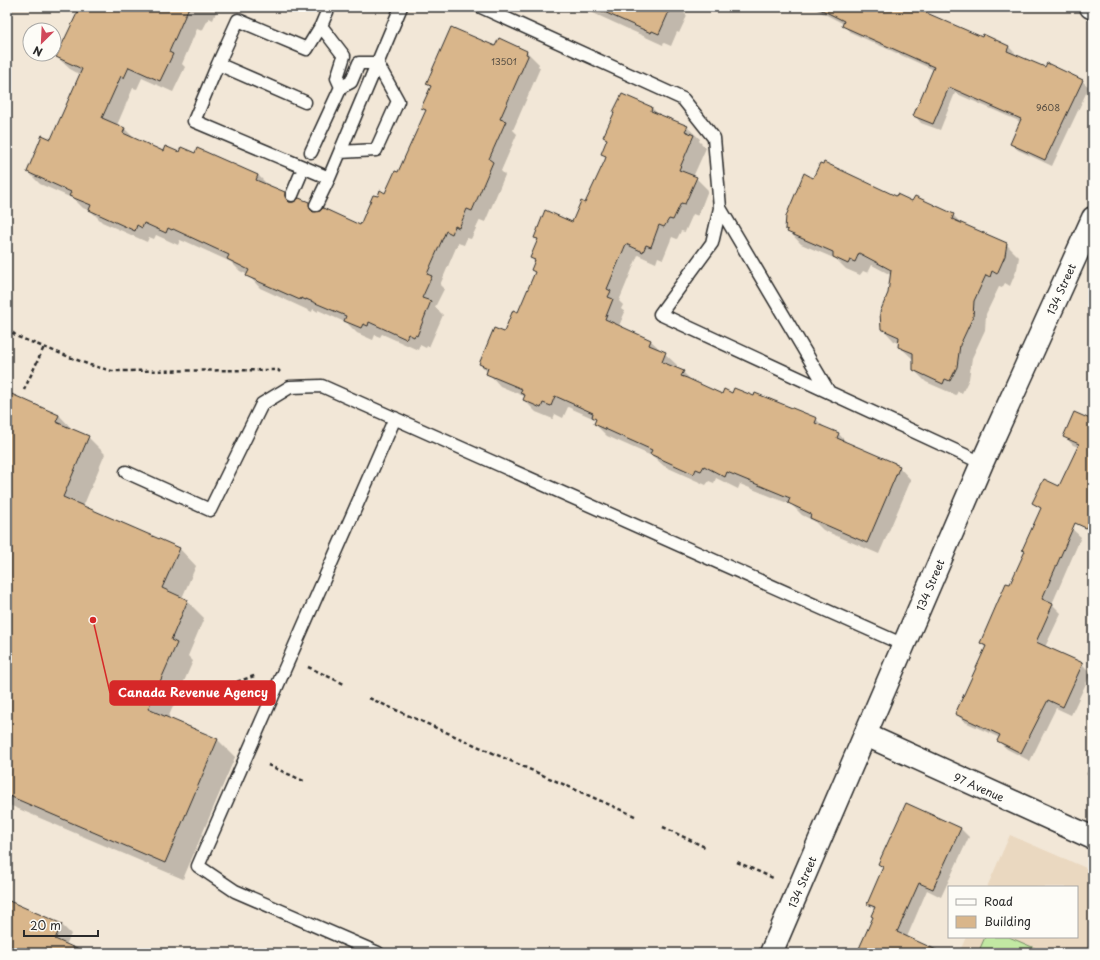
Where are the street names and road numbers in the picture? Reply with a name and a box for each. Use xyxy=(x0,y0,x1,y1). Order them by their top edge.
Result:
street label: 134 Street xyxy=(1042,260,1080,317)
street label: 134 Street xyxy=(911,556,949,614)
street label: 97 Avenue xyxy=(951,768,1007,806)
street label: 134 Street xyxy=(783,853,821,911)

